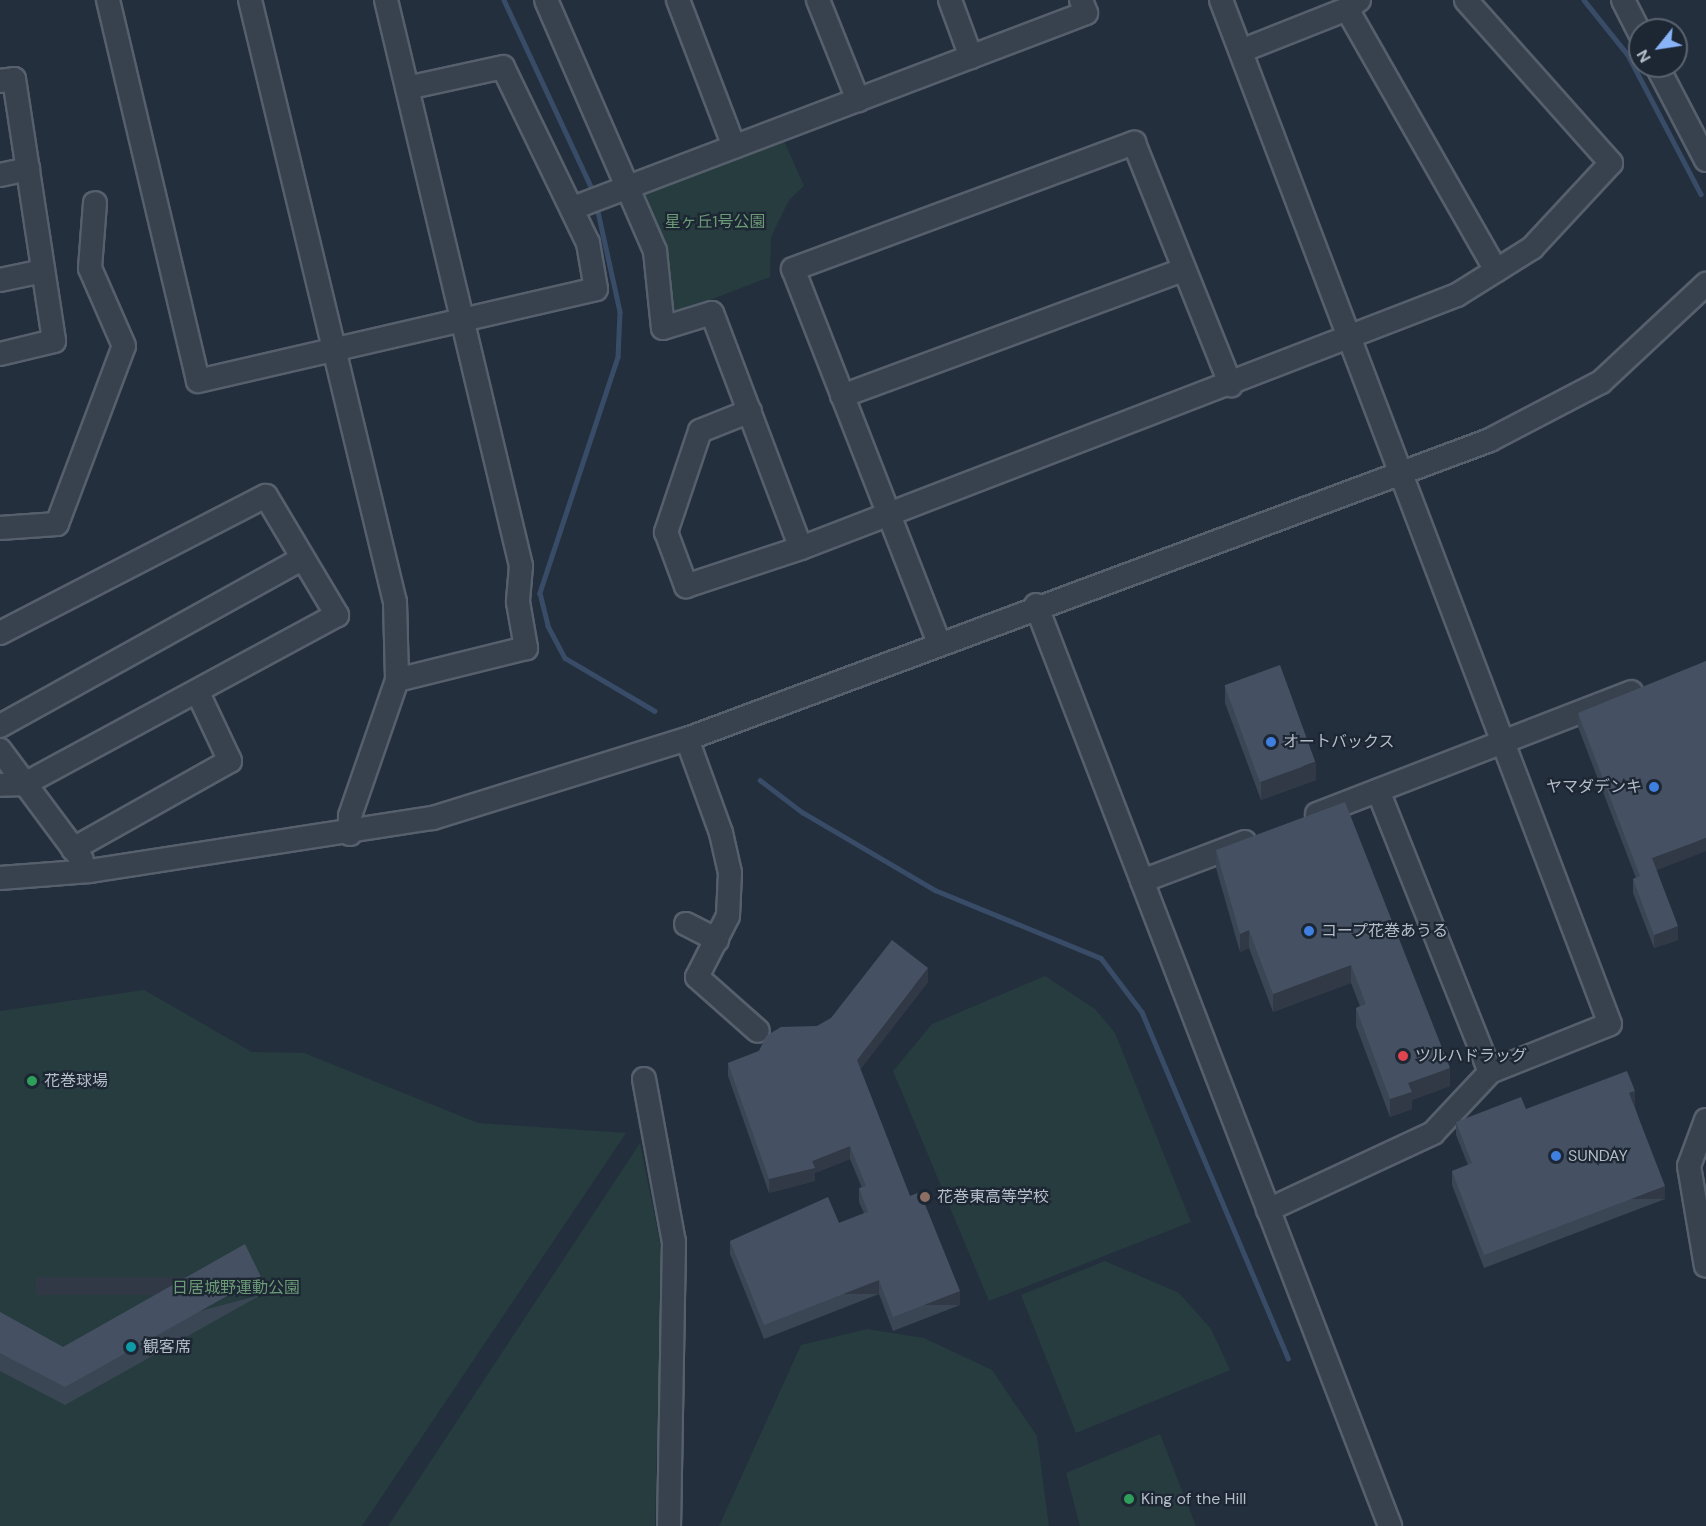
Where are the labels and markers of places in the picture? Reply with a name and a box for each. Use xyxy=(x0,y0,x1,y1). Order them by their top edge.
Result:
place label: オートバックス xyxy=(1283,732,1395,752)
marker: オートバックス xyxy=(1264,735,1278,749)
place label: ヤマダデンキ xyxy=(1546,777,1642,797)
marker: ヤマダデンキ xyxy=(1647,780,1661,794)
place label: コープ花巻あうる xyxy=(1321,921,1449,941)
marker: コープ花巻あうる xyxy=(1302,924,1316,938)
place label: ツルハドラッグ xyxy=(1415,1046,1527,1066)
marker: ツルハドラッグ xyxy=(1396,1049,1410,1063)
place label: 花巻球場 xyxy=(44,1071,108,1091)
marker: 花巻球場 xyxy=(25,1074,39,1088)
place label: SUNDAY xyxy=(1568,1146,1628,1166)
marker: SUNDAY xyxy=(1549,1149,1563,1163)
place label: 花巻東高等学校 xyxy=(937,1187,1049,1207)
marker: 花巻東高等学校 xyxy=(918,1190,932,1204)
place label: 観客席 xyxy=(143,1337,191,1357)
marker: 観客席 xyxy=(124,1340,138,1354)
place label: King of the Hill xyxy=(1141,1489,1246,1509)
marker: King of the Hill xyxy=(1122,1492,1136,1506)

